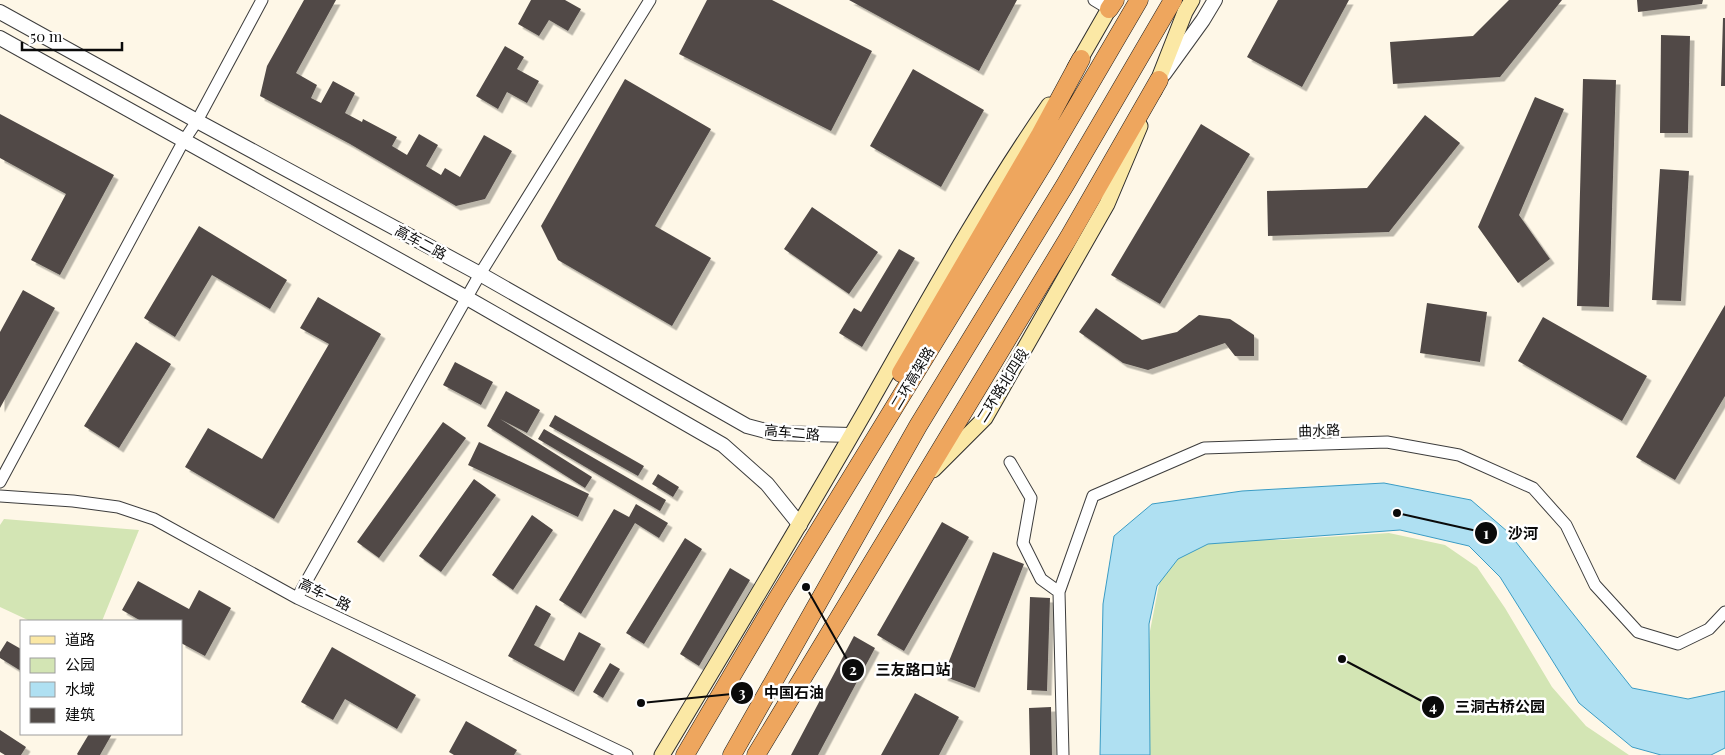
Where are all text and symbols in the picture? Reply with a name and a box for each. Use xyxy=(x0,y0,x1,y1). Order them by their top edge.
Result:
scale bar xyxy=(22,20,122,52)
text: 50 m xyxy=(30,26,63,46)
street label: 高车二路 xyxy=(392,220,450,264)
street label: 二环高架路 xyxy=(886,343,938,413)
street label: 二环路北四段 xyxy=(972,344,1032,426)
street label: 高车二路 xyxy=(763,420,821,444)
street label: 曲水路 xyxy=(1298,420,1340,440)
callout: 沙河 xyxy=(1473,518,1548,548)
text: 1 xyxy=(1483,523,1489,543)
text: 沙河 xyxy=(1508,523,1538,543)
street label: 高车一路 xyxy=(296,573,354,615)
legend xyxy=(20,620,182,735)
text: 道路 xyxy=(65,629,95,649)
text: 公园 xyxy=(65,654,95,674)
callout: 三友路口站 xyxy=(841,655,961,685)
text: 2 xyxy=(849,659,857,679)
text: 三友路口站 xyxy=(875,659,951,679)
callout: 中国石油 xyxy=(729,678,834,708)
text: 水域 xyxy=(65,679,95,699)
text: 3 xyxy=(738,682,746,702)
text: 中国石油 xyxy=(764,682,824,702)
callout: 三洞古桥公园 xyxy=(1420,692,1555,722)
text: 4 xyxy=(1429,696,1437,716)
text: 三洞古桥公园 xyxy=(1455,696,1545,716)
text: 建筑 xyxy=(65,704,95,724)

